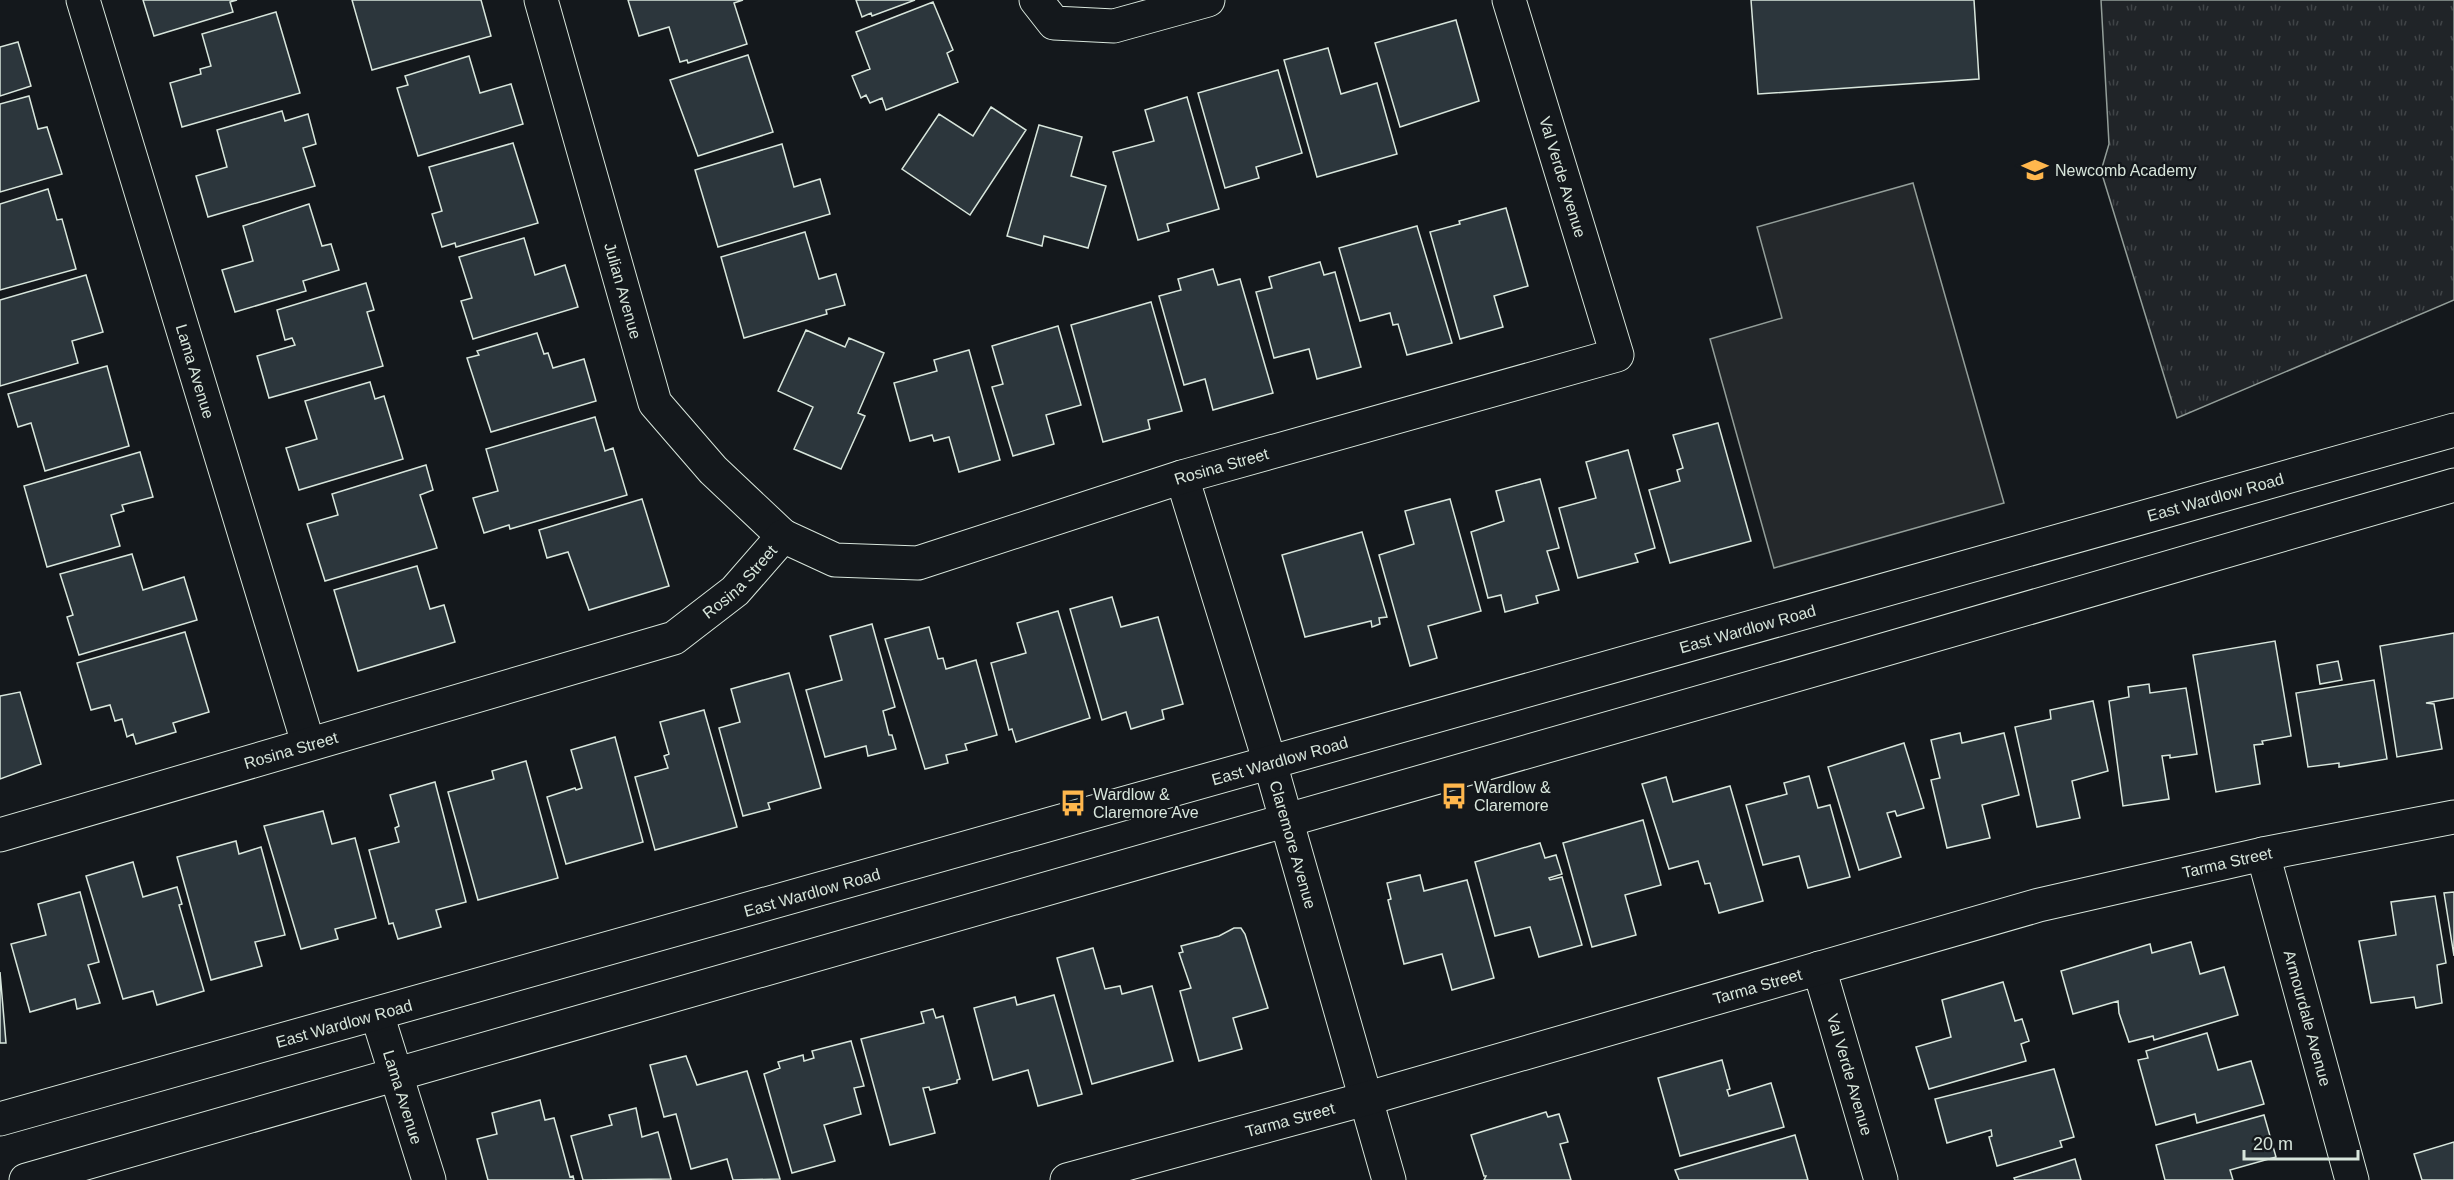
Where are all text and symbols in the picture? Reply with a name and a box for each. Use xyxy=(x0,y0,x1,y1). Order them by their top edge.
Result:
street label: Val Verde Avenue xyxy=(1536,115,1589,240)
school or university icon: Newcomb Academy xyxy=(2020,155,2050,185)
place label: Newcomb Academy xyxy=(2055,162,2196,179)
street label: Julian Avenue xyxy=(601,241,644,341)
street label: Lama Avenue xyxy=(173,322,217,421)
street label: Rosina Street xyxy=(1172,445,1271,488)
street label: East Wardlow Road xyxy=(2145,470,2286,525)
street label: Rosina Street xyxy=(699,541,780,622)
street label: East Wardlow Road xyxy=(1678,602,1818,656)
street label: Rosina Street xyxy=(242,729,340,772)
street label: East Wardlow Road xyxy=(1210,734,1350,788)
street label: Claremore Avenue xyxy=(1266,779,1319,911)
place label: Wardlow & Claremore xyxy=(1474,779,1551,814)
bus stop icon: Wardlow & Claremore xyxy=(1439,781,1469,811)
place label: Wardlow & Claremore Ave xyxy=(1093,786,1199,821)
bus stop icon: Wardlow & Claremore Ave xyxy=(1058,788,1088,818)
street label: Tarma Street xyxy=(2181,844,2274,881)
street label: East Wardlow Road xyxy=(742,865,882,920)
street label: Armourdale Avenue xyxy=(2281,948,2334,1088)
street label: Tarma Street xyxy=(1711,966,1804,1007)
street label: East Wardlow Road xyxy=(274,997,414,1051)
street label: Val Verde Avenue xyxy=(1824,1012,1876,1138)
street label: Lama Avenue xyxy=(380,1048,425,1146)
street label: Tarma Street xyxy=(1244,1100,1337,1140)
scale bar xyxy=(2244,1123,2358,1161)
text: 20 m xyxy=(2253,1134,2293,1154)

